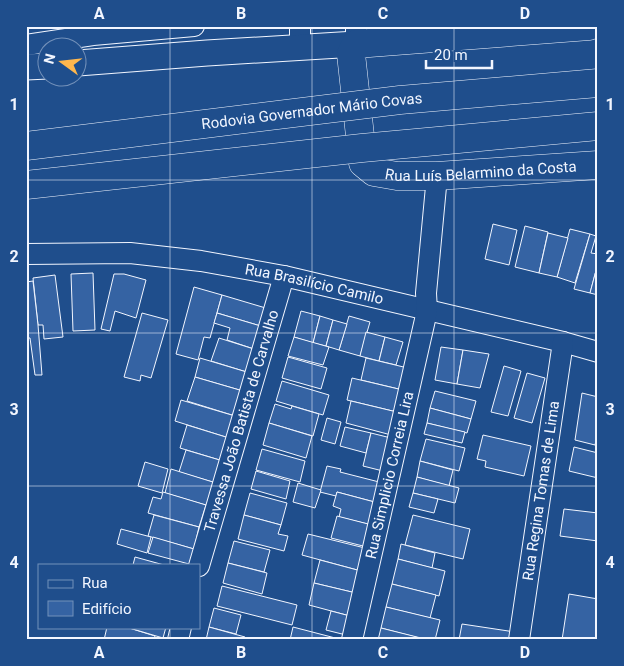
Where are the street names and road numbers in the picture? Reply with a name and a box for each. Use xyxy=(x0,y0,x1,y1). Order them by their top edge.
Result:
street label: Rodovia Governador Mário Covas xyxy=(200,89,423,133)
street label: Rua Luís Belarmino da Costa xyxy=(384,157,577,185)
street label: Rua Brasilício Camilo xyxy=(244,260,385,308)
street label: Travessa João Batista de Carvalho xyxy=(200,308,283,534)
street label: Rua Simplicio Correia Lira xyxy=(362,390,417,561)
street label: Rua Regina Tomas de Lima xyxy=(519,400,563,582)

